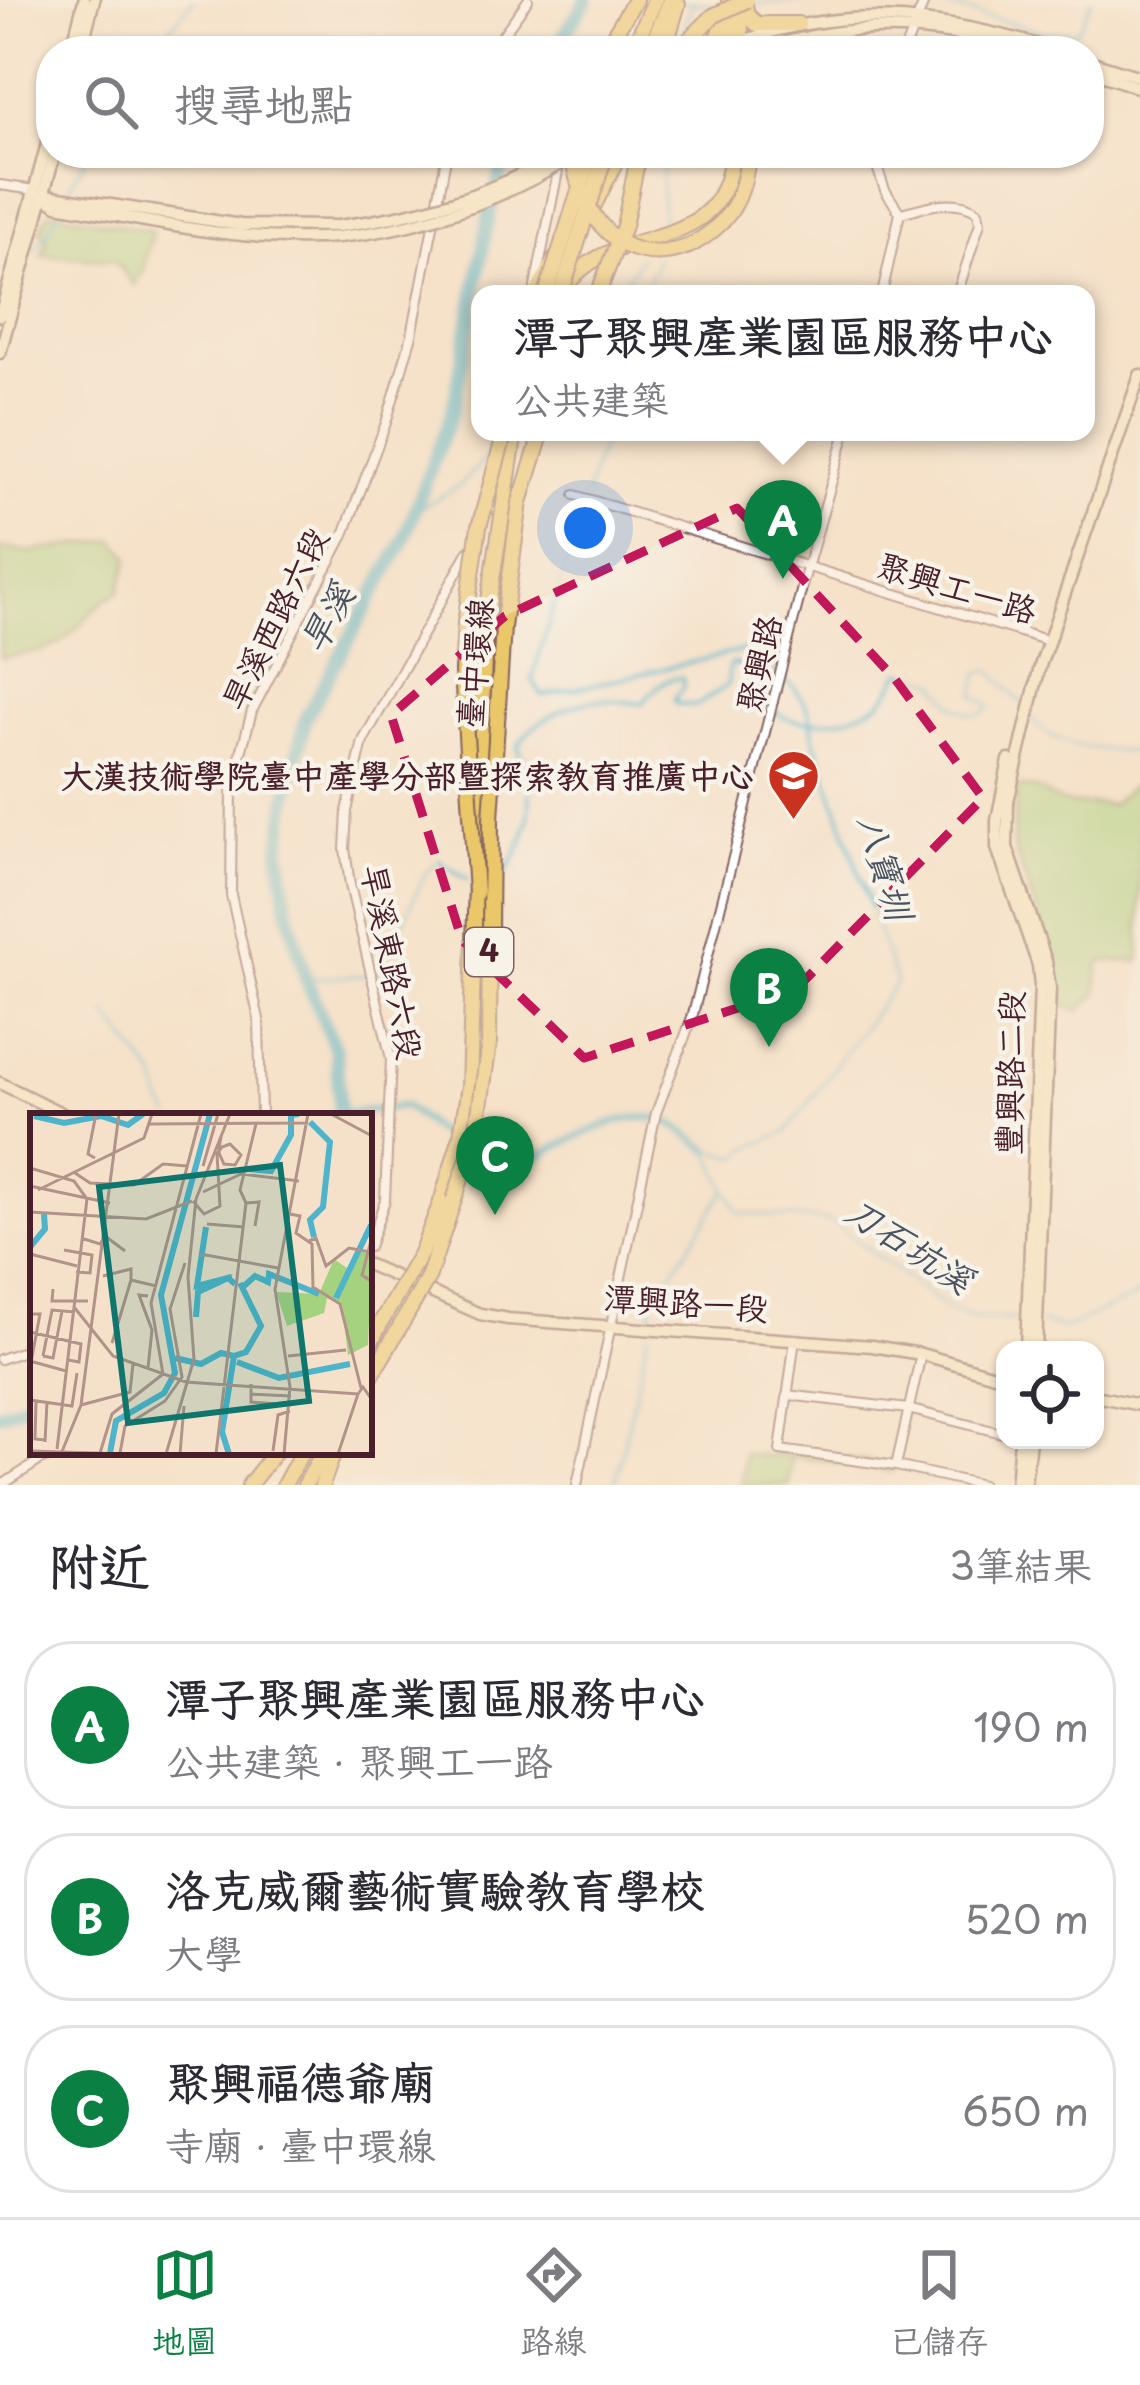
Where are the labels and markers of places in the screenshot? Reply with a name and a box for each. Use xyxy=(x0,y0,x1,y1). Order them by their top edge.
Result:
pin: A xyxy=(744,480,822,579)
school or university icon: 大漢技術學院臺中產學分部暨探索教育推廣中心 xyxy=(765,748,821,822)
place label: 大漢技術學院臺中產學分部暨探索教育推廣中心 xyxy=(61,749,754,799)
pin: B xyxy=(730,948,808,1047)
pin: C xyxy=(456,1116,534,1215)

